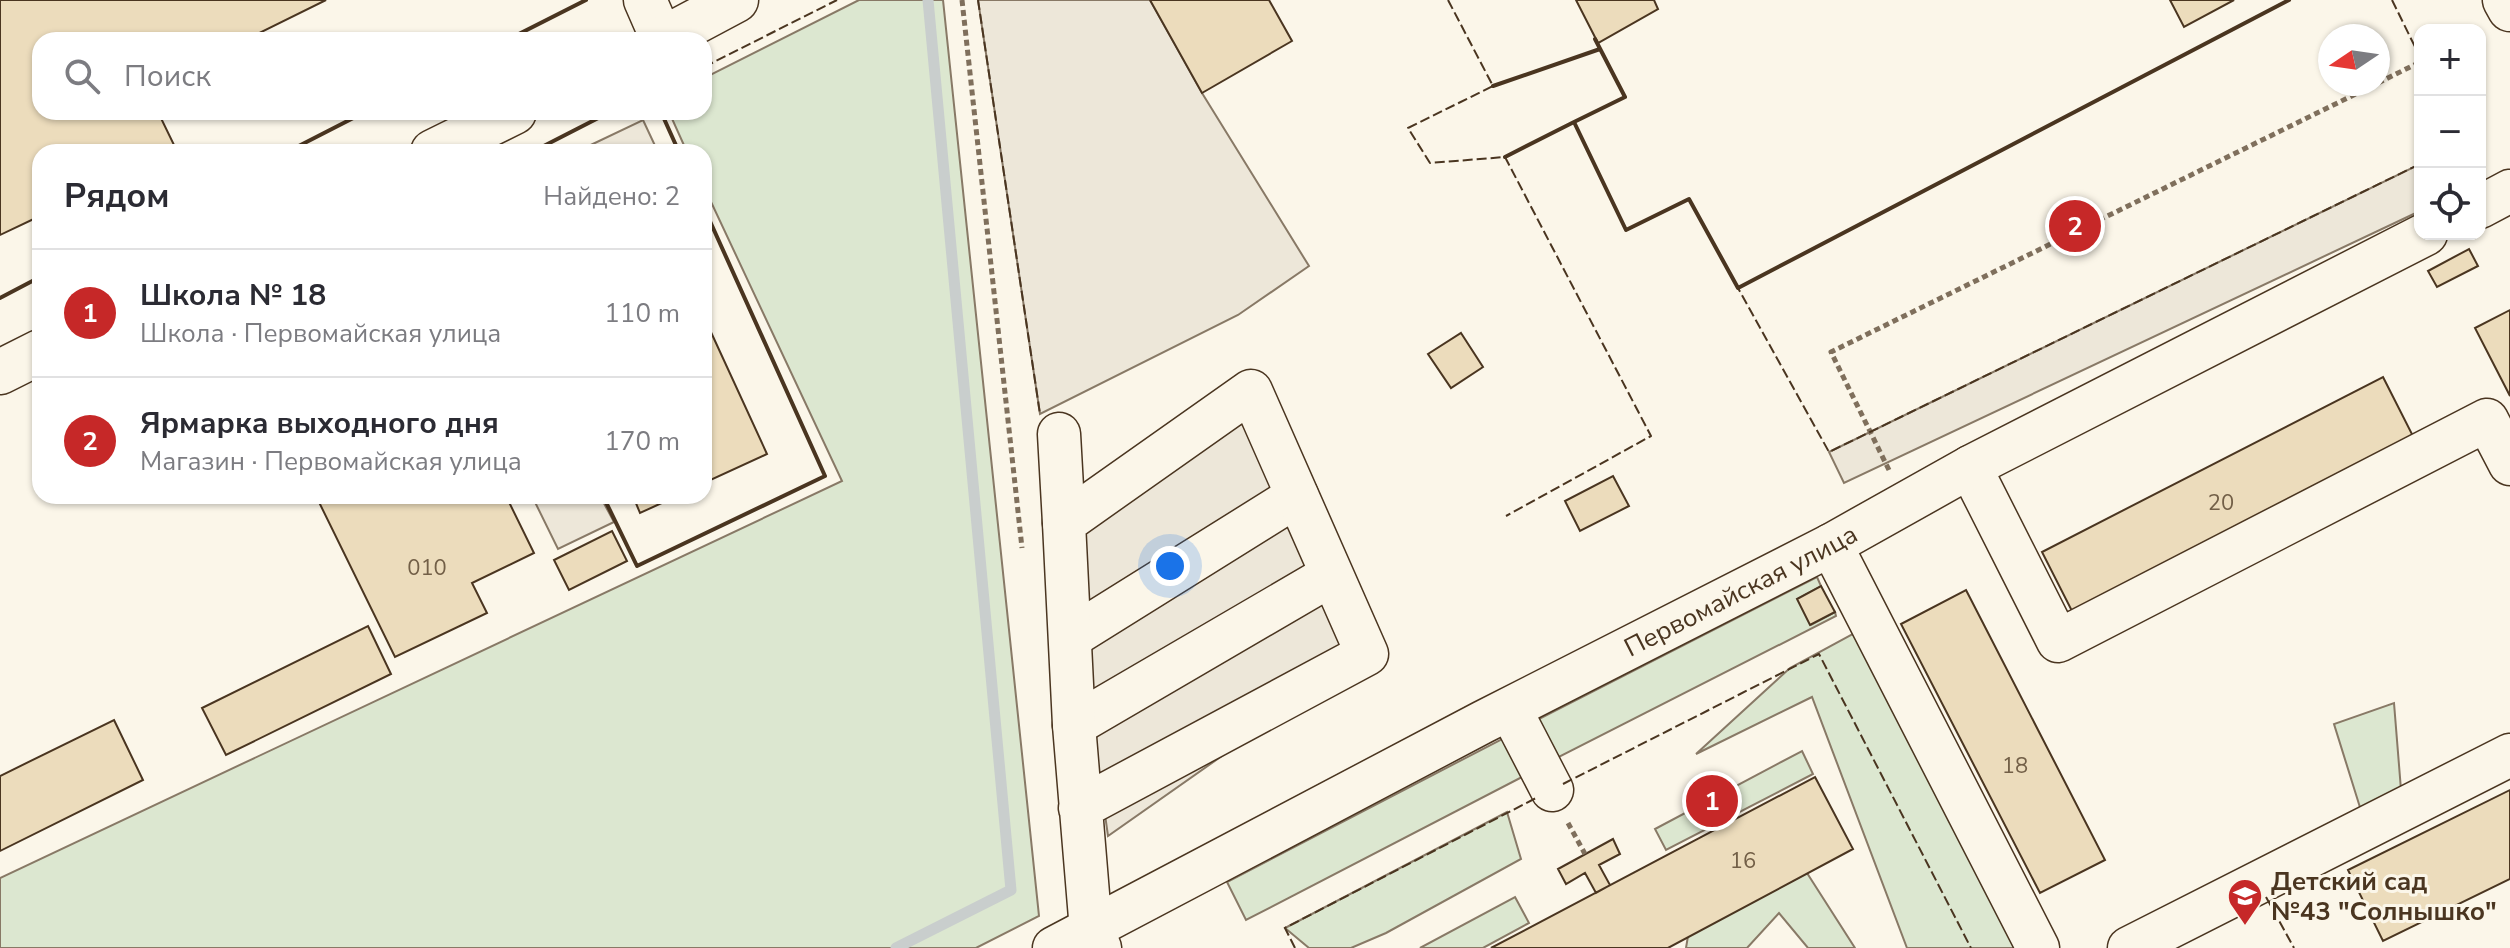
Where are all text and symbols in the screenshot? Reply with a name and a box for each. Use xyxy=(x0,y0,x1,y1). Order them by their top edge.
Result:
north arrow xyxy=(2318,24,2390,96)
map controls xyxy=(2414,24,2486,240)
button: + xyxy=(2414,24,2486,96)
search box xyxy=(32,32,712,120)
icon: search xyxy=(60,54,104,98)
text: Поиск xyxy=(124,56,211,97)
button: − xyxy=(2414,96,2486,168)
button: locate xyxy=(2414,168,2486,240)
text: Рядом xyxy=(64,173,170,219)
text: Найдено: 2 xyxy=(543,179,680,214)
pin: 2 xyxy=(2049,196,2101,256)
text: Школа № 18 xyxy=(140,275,326,316)
text: 1 xyxy=(82,296,98,331)
text: 110 m xyxy=(604,296,680,331)
text: Школа · Первомайская улица xyxy=(140,316,501,351)
text: Ярмарка выходного дня xyxy=(140,403,499,444)
text: 2 xyxy=(82,424,98,459)
text: 170 m xyxy=(604,424,680,459)
text: Магазин · Первомайская улица xyxy=(140,444,522,479)
house number: 20 xyxy=(2208,488,2234,518)
street label: Первомайская улица xyxy=(1618,516,1864,665)
your location xyxy=(1150,546,1190,586)
house number: 010 xyxy=(407,553,447,583)
house number: 18 xyxy=(2002,751,2028,781)
pin: 1 xyxy=(1686,771,1738,831)
house number: 16 xyxy=(1730,846,1756,876)
place label: Детский сад №43 "Солнышко" xyxy=(2271,864,2497,929)
school or university icon: Детский сад №43 "Солнышко" xyxy=(2226,877,2264,927)

